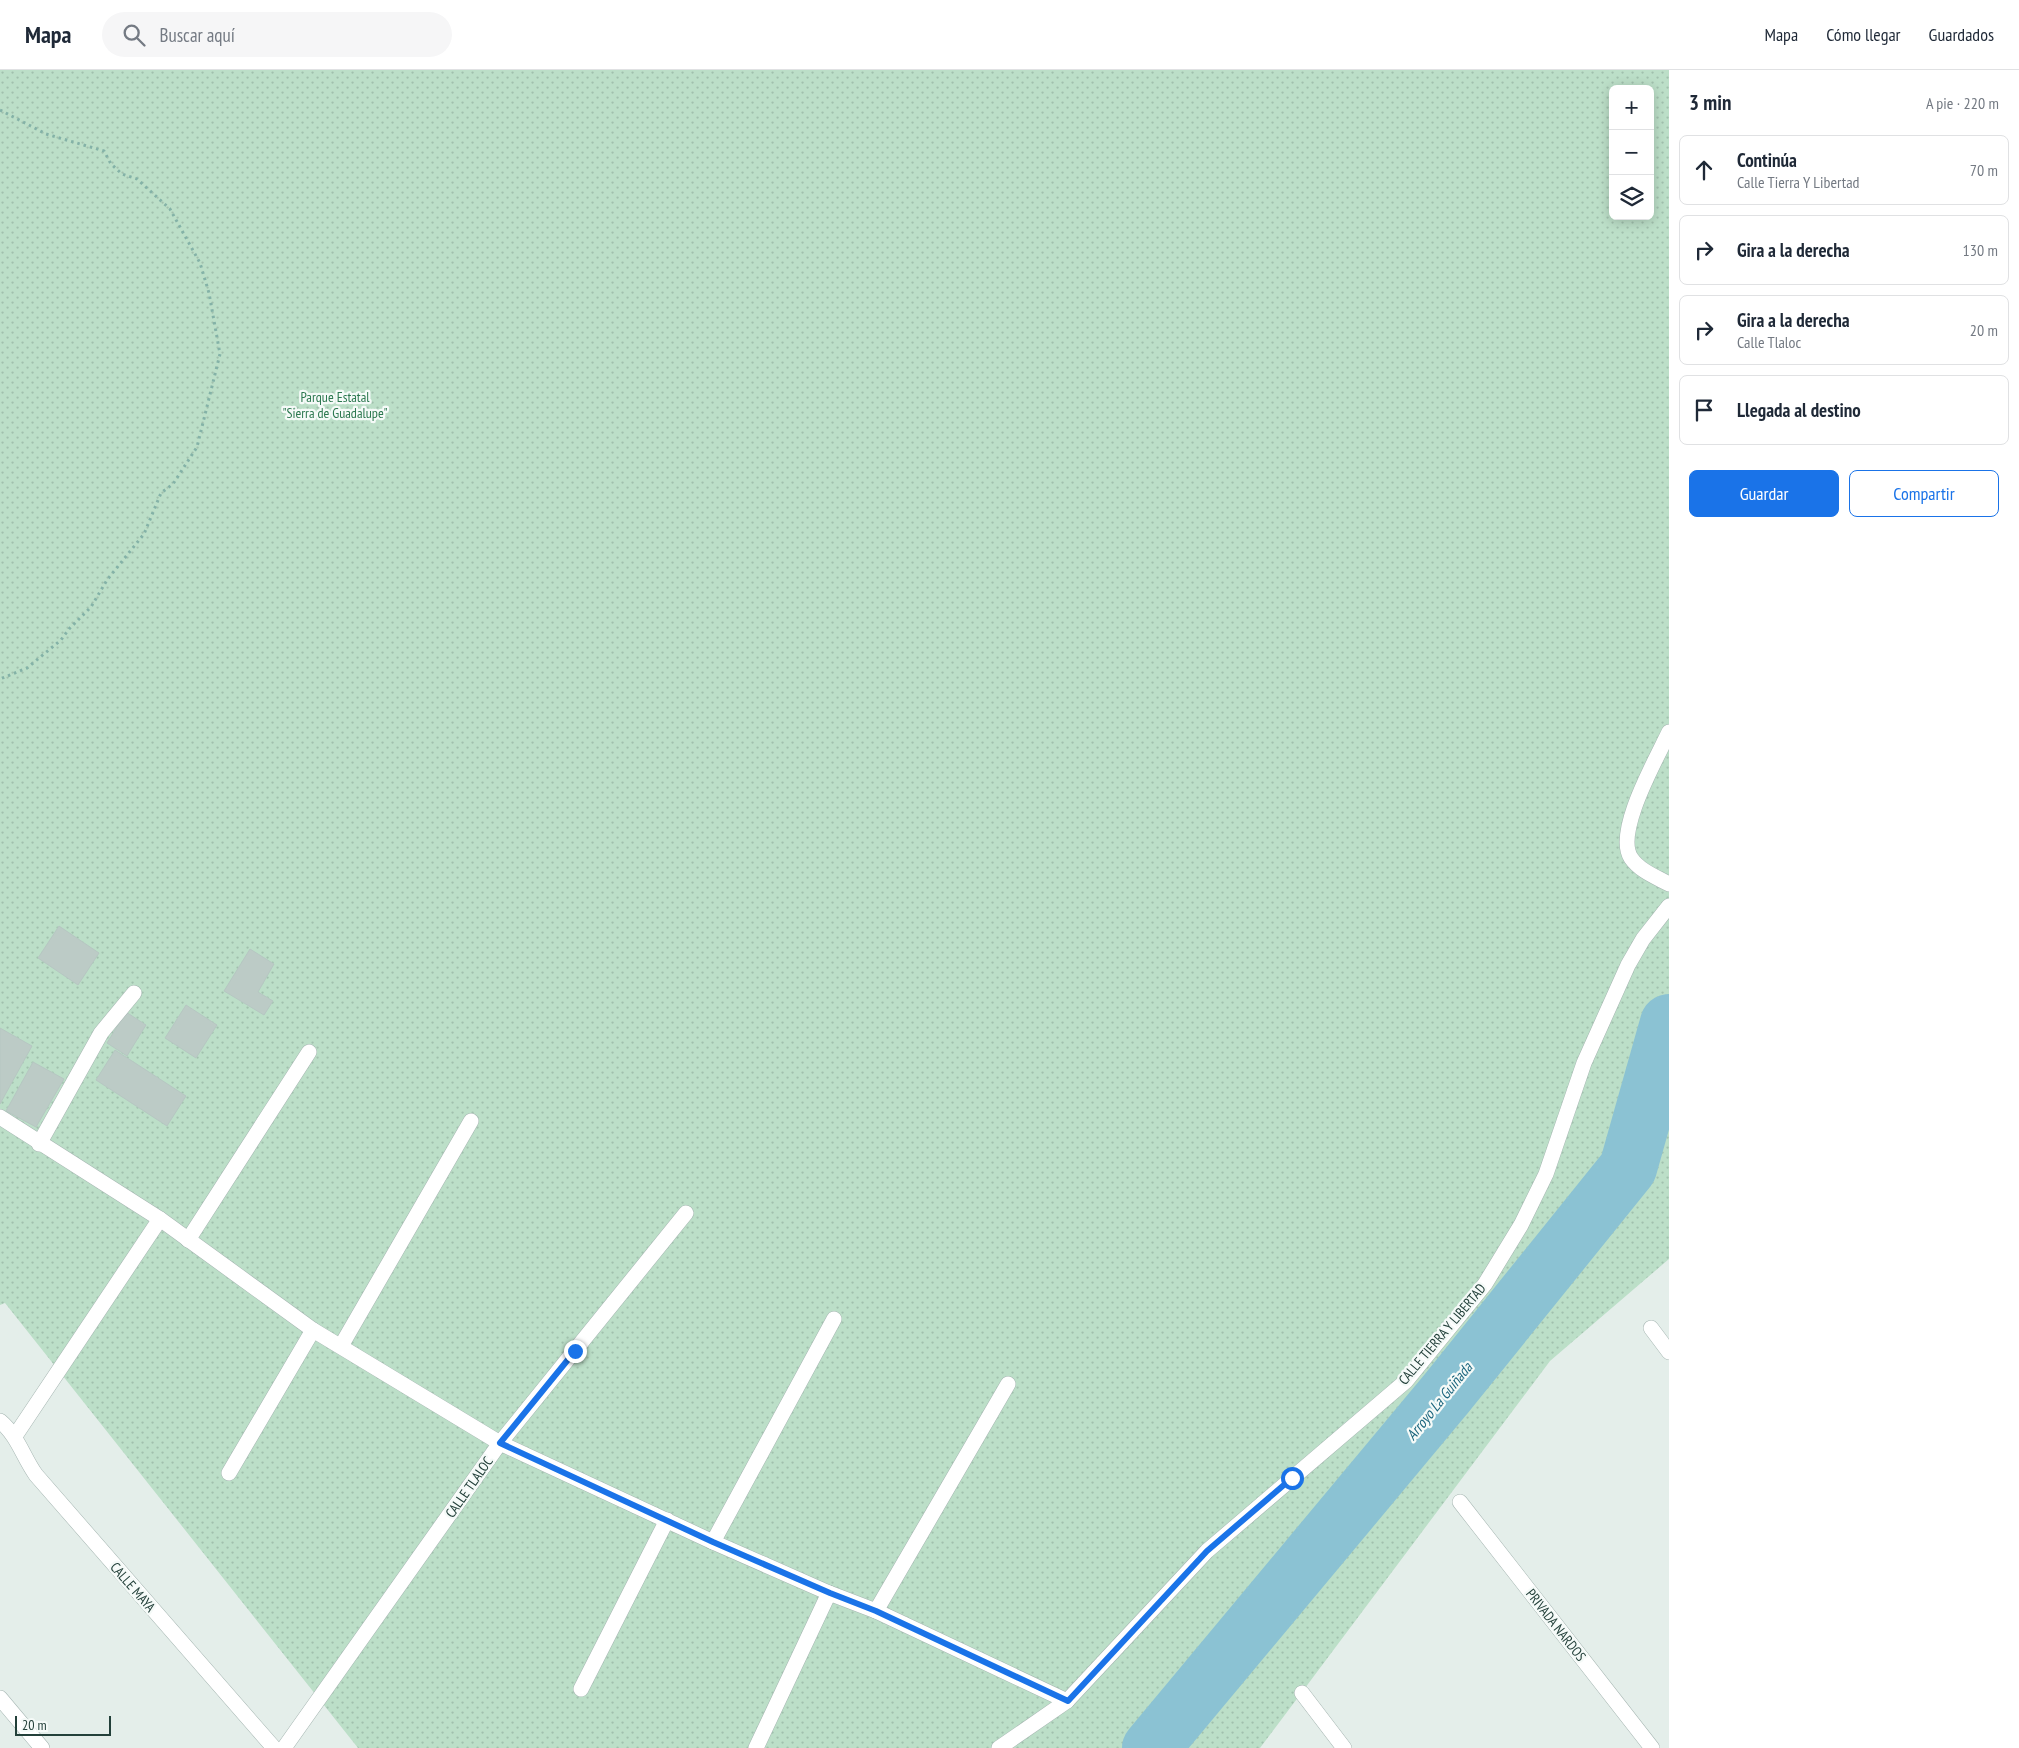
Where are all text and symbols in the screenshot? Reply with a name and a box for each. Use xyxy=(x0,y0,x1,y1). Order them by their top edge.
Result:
search box xyxy=(102,12,452,57)
text: Mapa xyxy=(25,19,72,50)
icon: search xyxy=(120,21,148,49)
text: Buscar aquí xyxy=(160,23,235,47)
text: Mapa xyxy=(1764,23,1798,46)
text: Cómo llegar xyxy=(1826,23,1901,46)
text: Guardados xyxy=(1929,23,1994,46)
map controls xyxy=(1609,85,1654,220)
button: + xyxy=(1609,85,1654,130)
text: 3 min xyxy=(1689,89,1731,116)
text: A pie · 220 m xyxy=(1926,93,1999,113)
button: − xyxy=(1609,130,1654,175)
text: Continúa xyxy=(1737,148,1797,172)
icon: ahead xyxy=(1690,156,1718,184)
text: 70 m xyxy=(1970,160,1998,180)
text: Calle Tierra Y Libertad xyxy=(1737,172,1859,192)
button: layers xyxy=(1609,175,1654,220)
icon: right xyxy=(1690,236,1718,264)
text: Gira a la derecha xyxy=(1737,238,1850,262)
text: 130 m xyxy=(1963,240,1998,260)
text: Gira a la derecha xyxy=(1737,308,1850,332)
icon: right xyxy=(1690,316,1718,344)
text: 20 m xyxy=(1970,320,1998,340)
text: Calle Tlaloc xyxy=(1737,332,1801,352)
park label: Parque Estatal "Sierra de Guadalupe" xyxy=(282,388,388,422)
icon: arrive xyxy=(1690,396,1718,424)
text: Llegada al destino xyxy=(1737,398,1861,422)
button: Guardar xyxy=(1689,470,1839,517)
button: Compartir xyxy=(1849,470,1999,517)
street label: CALLE TIERRA Y LIBERTAD xyxy=(1394,1280,1490,1388)
route end xyxy=(564,1340,587,1363)
water label: Arroyo La Guiñada xyxy=(1402,1358,1477,1444)
street label: CALLE TLALOC xyxy=(441,1452,497,1521)
route start xyxy=(1281,1467,1304,1490)
street label: CALLE MAYA xyxy=(106,1558,160,1616)
street label: PRIVADA NARDOS xyxy=(1522,1585,1590,1665)
scale bar xyxy=(15,1713,111,1736)
text: 20 m xyxy=(22,1716,47,1734)

